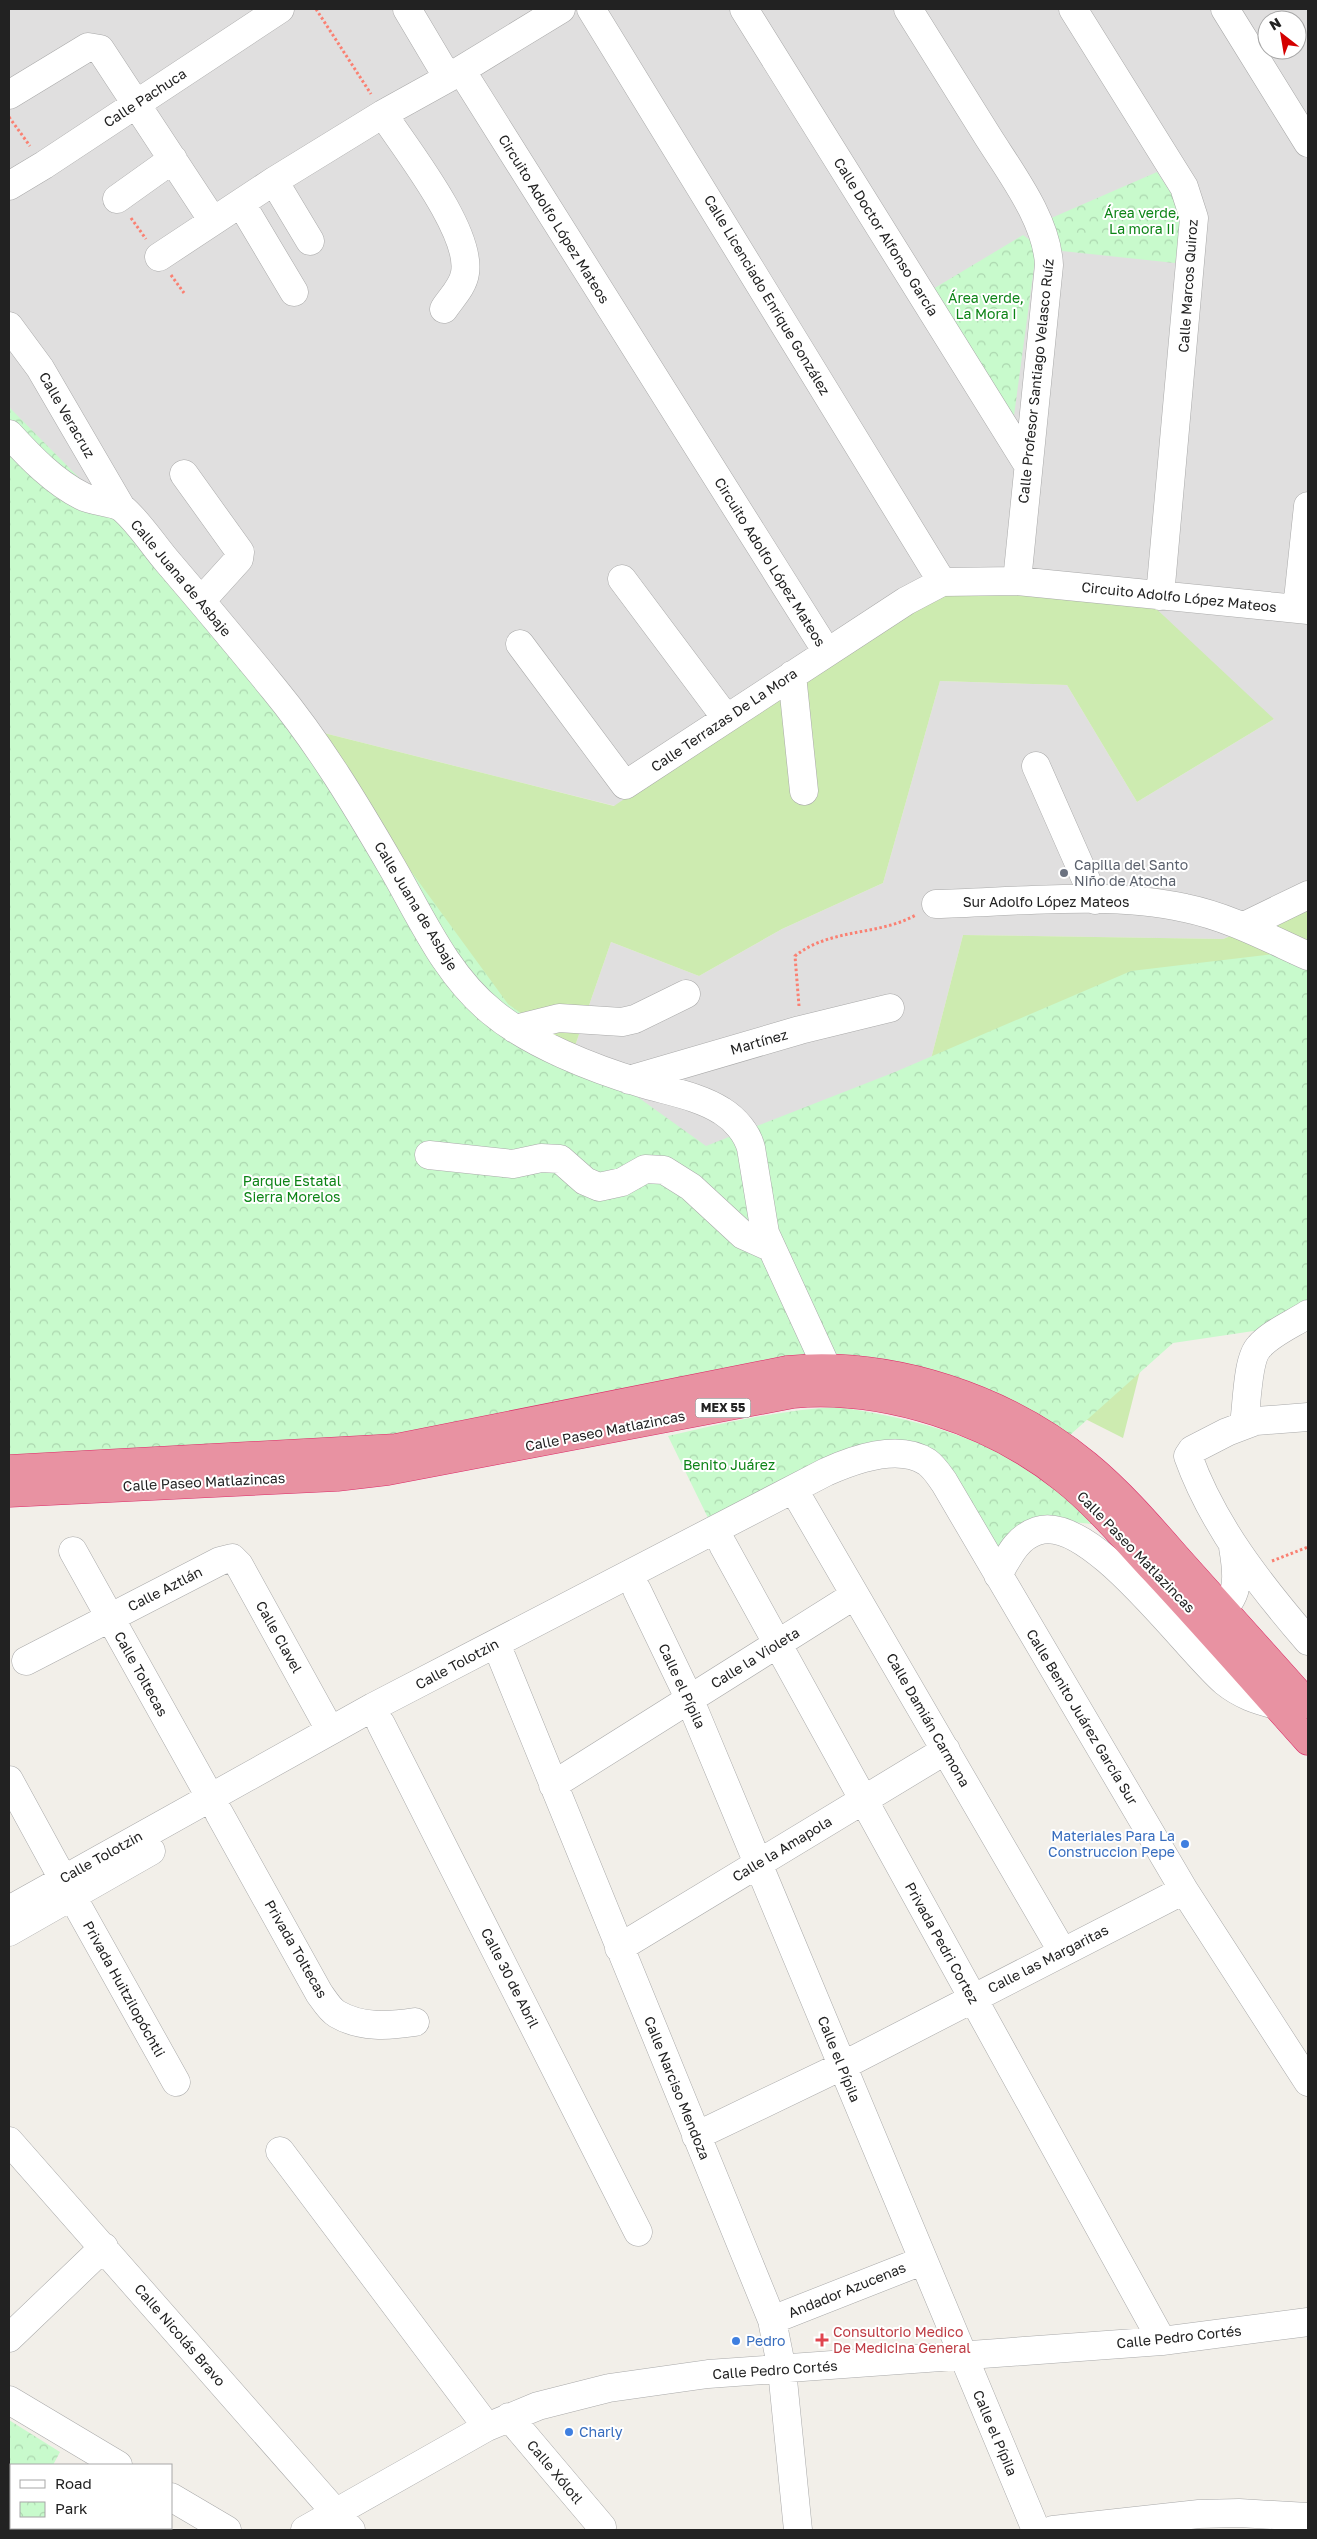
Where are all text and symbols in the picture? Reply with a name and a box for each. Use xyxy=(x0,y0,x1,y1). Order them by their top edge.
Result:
north arrow xyxy=(1257,10,1307,60)
text: N xyxy=(1266,13,1284,33)
street label: Calle Pachuca xyxy=(100,65,189,131)
street label: Circuito Adolfo López Mateos xyxy=(495,131,614,306)
street label: Calle Doctor Alfonso García xyxy=(831,154,942,319)
street label: Calle Licenciado Enrique González xyxy=(701,192,834,398)
park label: Área verde, La mora II xyxy=(1104,204,1180,237)
street label: Calle Marcos Quiroz xyxy=(1174,219,1201,353)
street label: Calle Profesor Santiago Velasco Ruíz xyxy=(1014,258,1057,504)
park label: Área verde, La Mora I xyxy=(948,289,1024,322)
street label: Calle Veracruz xyxy=(36,369,99,461)
street label: Circuito Adolfo López Mateos xyxy=(711,474,830,649)
street label: Calle Juana de Asbaje xyxy=(127,516,235,640)
street label: Circuito Adolfo López Mateos xyxy=(1081,578,1278,615)
street label: Calle Terrazas De La Mora xyxy=(647,664,800,775)
street label: Calle Juana de Asbaje xyxy=(371,838,462,973)
place label: Capilla del Santo Niño de Atocha xyxy=(1074,856,1188,889)
marker: Capilla del Santo Niño de Atocha xyxy=(1058,867,1070,879)
street label: Sur Adolfo López Mateos xyxy=(963,893,1129,910)
street label: Martínez xyxy=(728,1025,790,1058)
park label: Parque Estatal Sierra Morelos xyxy=(243,1172,341,1205)
road number: MEX 55 xyxy=(696,1399,750,1418)
street label: Calle Paseo Matlazincas xyxy=(524,1407,686,1454)
park label: Benito Juárez xyxy=(683,1456,775,1473)
street label: Calle Paseo Matlazincas xyxy=(122,1469,286,1494)
street label: Calle Paseo Matlazincas xyxy=(1074,1487,1199,1616)
street label: Calle Aztlán xyxy=(125,1562,205,1615)
street label: Calle Clavel xyxy=(253,1598,306,1676)
street label: Calle la Violeta xyxy=(707,1624,802,1692)
street label: Calle Benito Juárez García Sur xyxy=(1023,1626,1142,1808)
street label: Calle Toltecas xyxy=(111,1628,172,1719)
street label: Calle Tolotzin xyxy=(412,1635,501,1693)
street label: Calle el Pípila xyxy=(655,1641,710,1731)
street label: Calle Damián Carmona xyxy=(883,1650,974,1790)
street label: Calle la Amapola xyxy=(729,1812,834,1885)
street label: Calle Tolotzin xyxy=(56,1827,145,1886)
place label: Materiales Para La Construccion Pepe xyxy=(1048,1827,1175,1860)
marker: Materiales Para La Construccion Pepe xyxy=(1179,1838,1191,1850)
street label: Privada Pedri Cortez xyxy=(902,1879,983,2007)
street label: Privada Toltecas xyxy=(261,1897,331,2001)
street label: Privada Huitzilopóchtli xyxy=(80,1918,169,2060)
street label: Calle las Margaritas xyxy=(985,1921,1111,1996)
street label: Calle 30 de Abril xyxy=(478,1925,543,2031)
street label: Calle el Pípila xyxy=(814,2013,865,2104)
street label: Calle Narciso Mendoza xyxy=(641,2014,714,2162)
street label: Andador Azucenas xyxy=(786,2258,908,2321)
street label: Calle Nicolás Bravo xyxy=(131,2280,229,2389)
street label: Calle Pedro Cortés xyxy=(1116,2321,1242,2352)
place label: Consultorio Medico De Medicina General xyxy=(833,2323,971,2356)
place label: Pedro xyxy=(746,2332,785,2349)
marker: Consultorio Medico De Medicina General xyxy=(815,2333,829,2347)
marker: Pedro xyxy=(730,2335,742,2347)
street label: Calle Pedro Cortés xyxy=(712,2357,838,2382)
street label: Calle el Pípila xyxy=(970,2387,1021,2478)
place label: Charly xyxy=(579,2423,623,2440)
marker: Charly xyxy=(563,2426,575,2438)
street label: Calle Xólotl xyxy=(524,2436,587,2507)
legend xyxy=(10,2464,172,2529)
text: Road xyxy=(55,2474,92,2492)
text: Park xyxy=(55,2499,88,2517)

